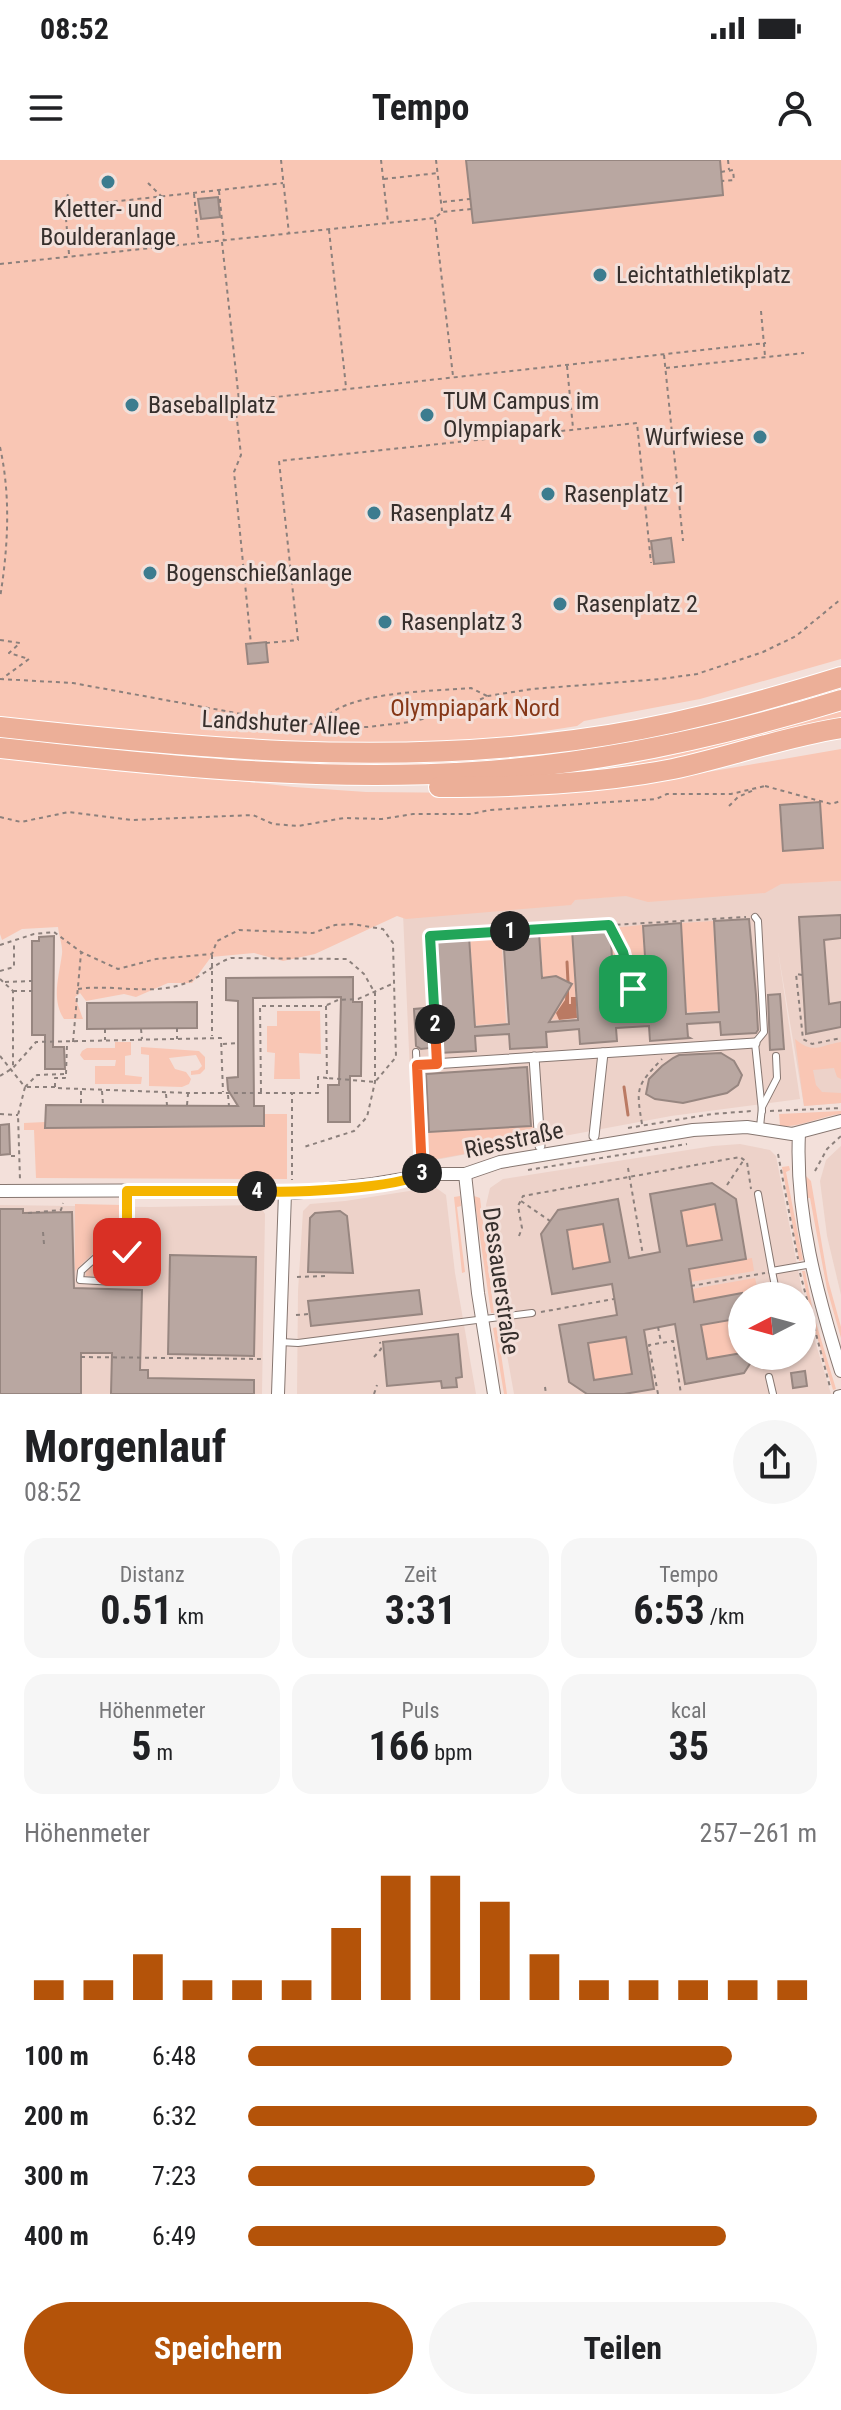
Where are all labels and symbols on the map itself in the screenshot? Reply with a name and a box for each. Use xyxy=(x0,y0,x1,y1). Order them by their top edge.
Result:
marker: Kletter- und Boulderanlage xyxy=(99,173,117,191)
place label: Kletter- und Boulderanlage xyxy=(40,195,176,251)
place label: Leichtathletikplatz xyxy=(616,261,791,289)
marker: Leichtathletikplatz xyxy=(591,266,609,284)
place label: TUM Campus im Olympiapark xyxy=(443,387,599,443)
place label: Baseballplatz xyxy=(148,391,276,419)
marker: Baseballplatz xyxy=(123,396,141,414)
marker: TUM Campus im Olympiapark xyxy=(418,406,436,424)
place label: Wurfwiese xyxy=(645,423,744,451)
marker: Wurfwiese xyxy=(751,428,769,446)
place label: Rasenplatz 1 xyxy=(564,480,686,508)
marker: Rasenplatz 1 xyxy=(539,485,557,503)
place label: Rasenplatz 4 xyxy=(390,499,512,527)
marker: Rasenplatz 4 xyxy=(365,504,383,522)
place label: Bogenschießanlage xyxy=(166,559,352,587)
marker: Bogenschießanlage xyxy=(141,564,159,582)
place label: Rasenplatz 2 xyxy=(576,590,698,618)
marker: Rasenplatz 2 xyxy=(551,595,569,613)
place label: Rasenplatz 3 xyxy=(401,608,523,636)
marker: Rasenplatz 3 xyxy=(376,613,394,631)
park label: Olympiapark Nord xyxy=(390,694,560,722)
street label: Landshuter Allee xyxy=(201,705,361,741)
pin: 1 xyxy=(490,911,530,951)
pin xyxy=(599,955,667,1023)
pin: 2 xyxy=(415,1004,455,1044)
street label: Riesstraße xyxy=(462,1116,566,1164)
pin: 3 xyxy=(402,1153,442,1193)
pin: 4 xyxy=(237,1171,277,1211)
street label: Dessauerstraße xyxy=(477,1205,525,1357)
pin xyxy=(93,1218,161,1286)
north arrow xyxy=(728,1282,816,1370)

